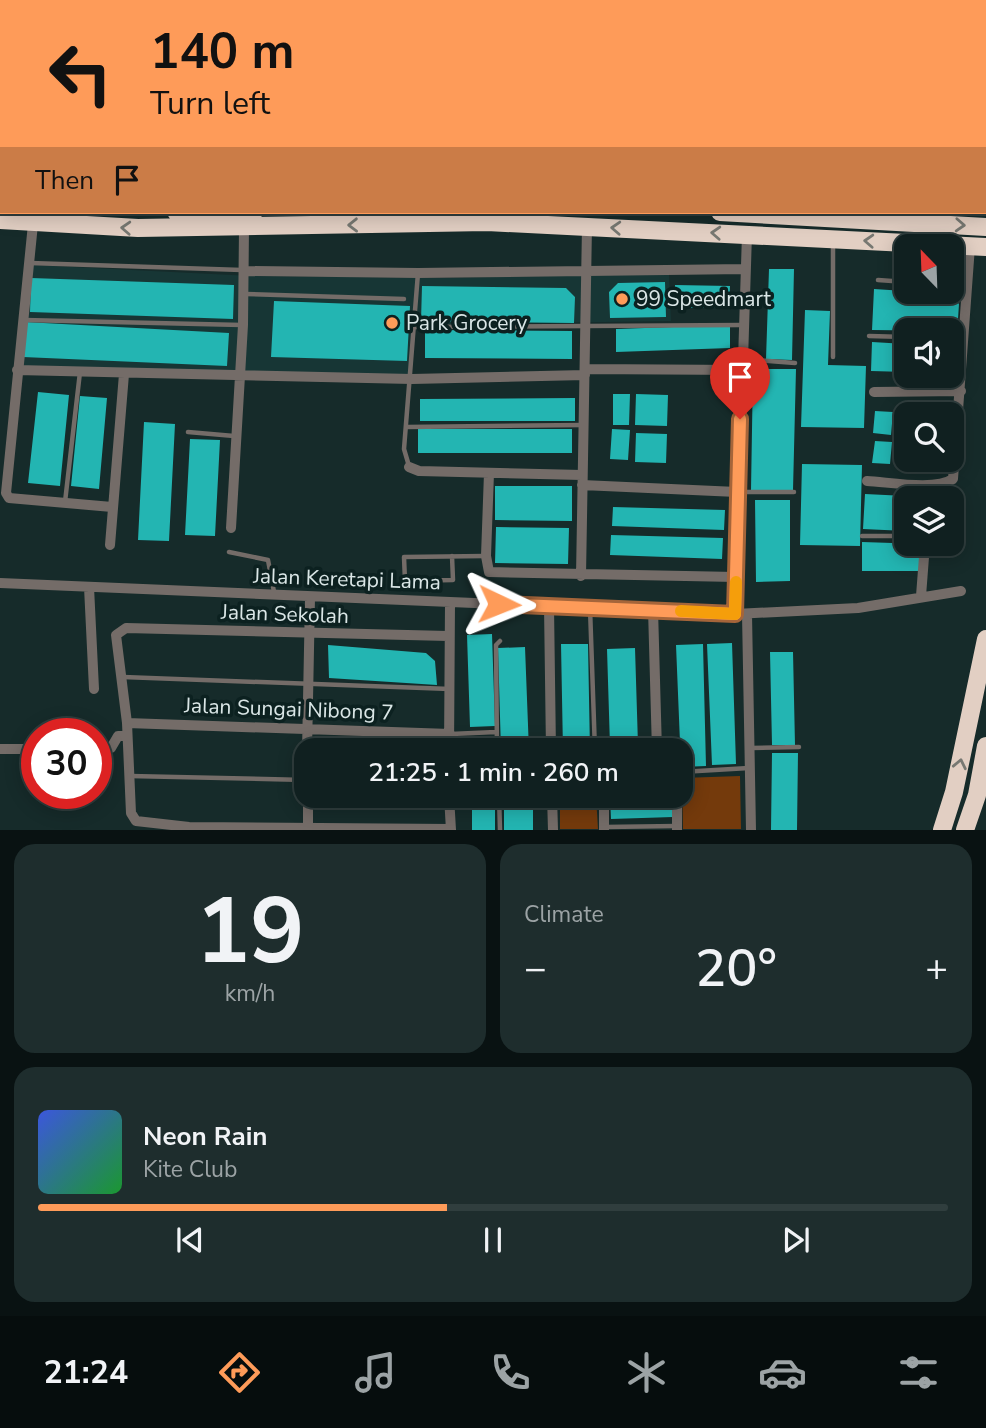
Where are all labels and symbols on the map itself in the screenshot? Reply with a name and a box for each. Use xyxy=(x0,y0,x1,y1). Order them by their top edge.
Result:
one-way arrow xyxy=(347,217,358,233)
one-way arrow xyxy=(954,218,965,233)
one-way arrow xyxy=(120,220,131,235)
one-way arrow xyxy=(611,220,622,235)
one-way arrow xyxy=(711,225,722,240)
one-way arrow xyxy=(863,234,874,249)
north arrow xyxy=(894,234,964,304)
place label: 99 Speedmart xyxy=(636,285,772,313)
marker: 99 Speedmart xyxy=(614,291,630,307)
place label: Park Grocery xyxy=(406,309,527,337)
marker: Park Grocery xyxy=(384,315,400,331)
pin xyxy=(710,347,770,419)
street label: Jalan Keretapi Lama xyxy=(252,562,441,596)
position arrow xyxy=(462,567,536,641)
street label: Jalan Sekolah xyxy=(220,598,349,630)
street label: Jalan Sungai Nibong 7 xyxy=(183,691,394,727)
speed limit sign: 30 xyxy=(21,718,112,809)
one-way arrow xyxy=(952,758,967,770)

